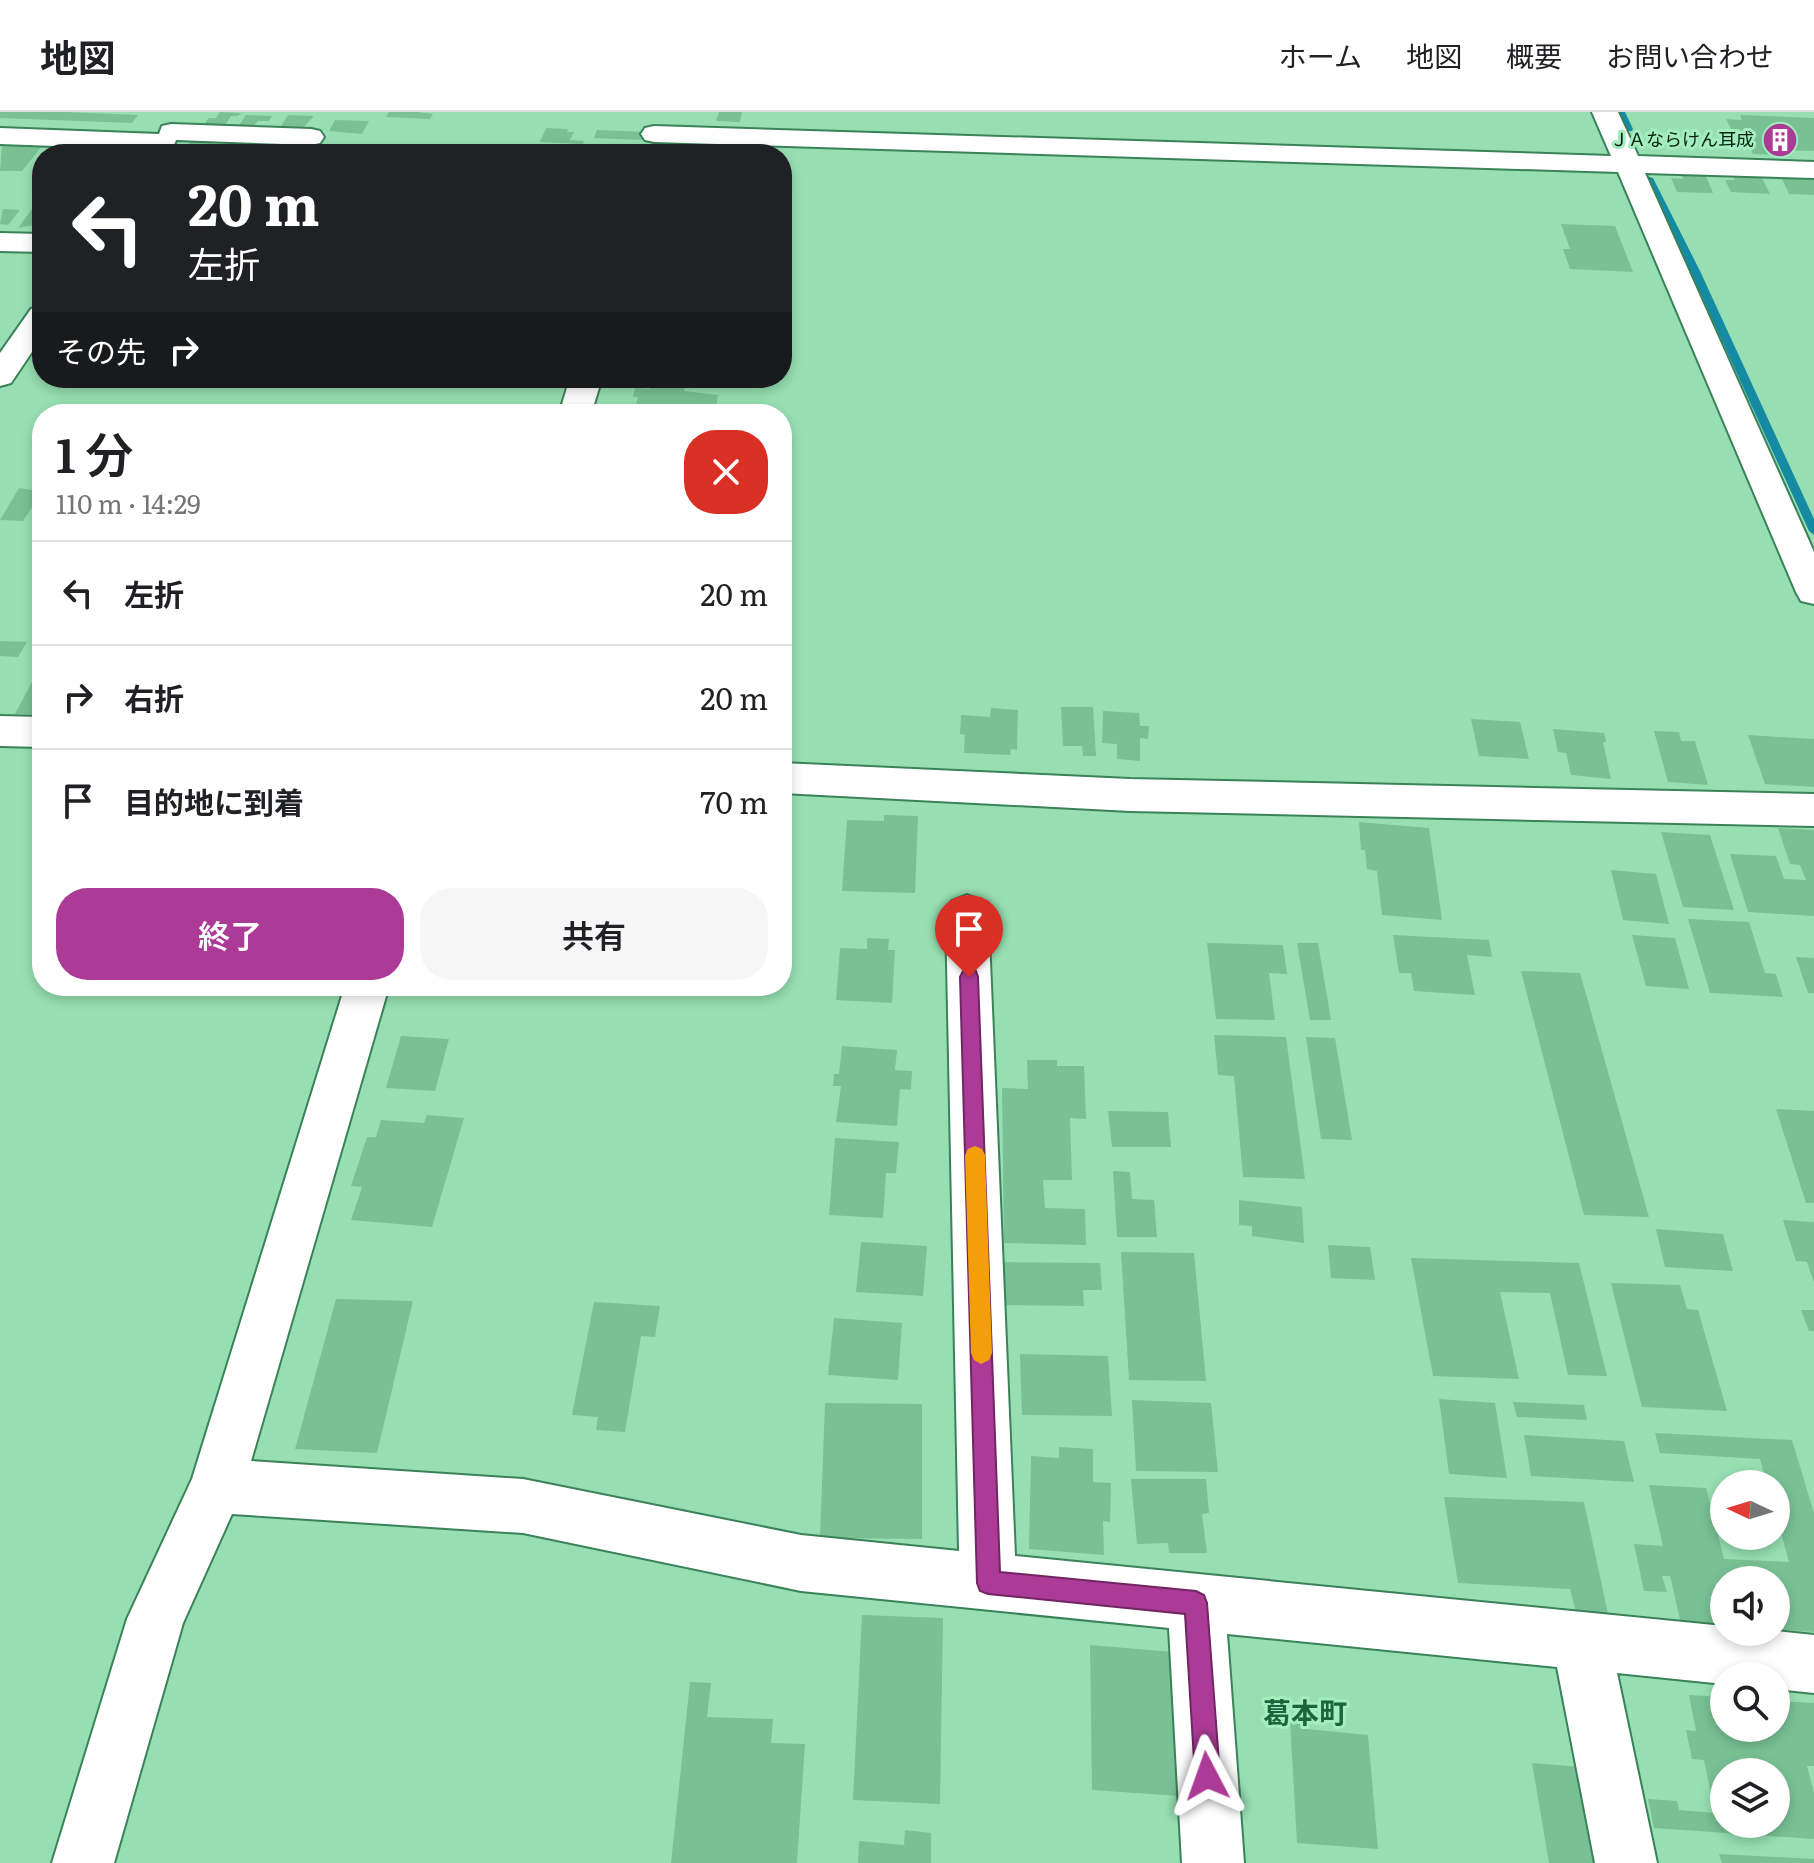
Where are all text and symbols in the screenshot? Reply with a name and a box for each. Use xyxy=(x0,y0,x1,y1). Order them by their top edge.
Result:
text: 地図 xyxy=(40,27,116,84)
text: ホーム xyxy=(1279,34,1362,76)
text: 地図 xyxy=(1406,34,1462,76)
text: 概要 xyxy=(1506,34,1562,76)
text: お問い合わせ xyxy=(1606,34,1774,76)
building icon: ＪＡならけん耳成 xyxy=(1761,121,1799,159)
place label: ＪＡならけん耳成 xyxy=(1610,125,1754,152)
text: 20 m xyxy=(188,160,320,243)
icon: left xyxy=(56,176,160,280)
text: 左折 xyxy=(188,236,260,289)
text: その先 xyxy=(56,328,146,372)
icon: right xyxy=(162,328,206,372)
text: 1 分 xyxy=(56,417,133,488)
button: close xyxy=(684,430,768,514)
text: 110 m · 14:29 xyxy=(56,483,201,522)
icon: left xyxy=(56,571,100,615)
text: 左折 xyxy=(124,571,184,615)
text: 20 m xyxy=(700,571,768,615)
icon: right xyxy=(56,675,100,719)
text: 右折 xyxy=(124,675,184,719)
text: 20 m xyxy=(700,675,768,719)
icon: arrive xyxy=(56,779,100,823)
text: 目的地に到着 xyxy=(124,779,304,823)
text: 70 m xyxy=(700,779,768,823)
button: 終了 xyxy=(56,888,404,980)
button: 共有 xyxy=(420,888,768,980)
pin xyxy=(935,895,1003,977)
icon: arrive xyxy=(947,907,991,951)
north arrow xyxy=(1710,1470,1790,1550)
map controls xyxy=(1710,1470,1790,1838)
button: sound xyxy=(1710,1566,1790,1646)
button: search xyxy=(1710,1662,1790,1742)
district label: 葛本町 xyxy=(1263,1690,1347,1732)
position arrow xyxy=(1165,1734,1249,1818)
button: layers xyxy=(1710,1758,1790,1838)

